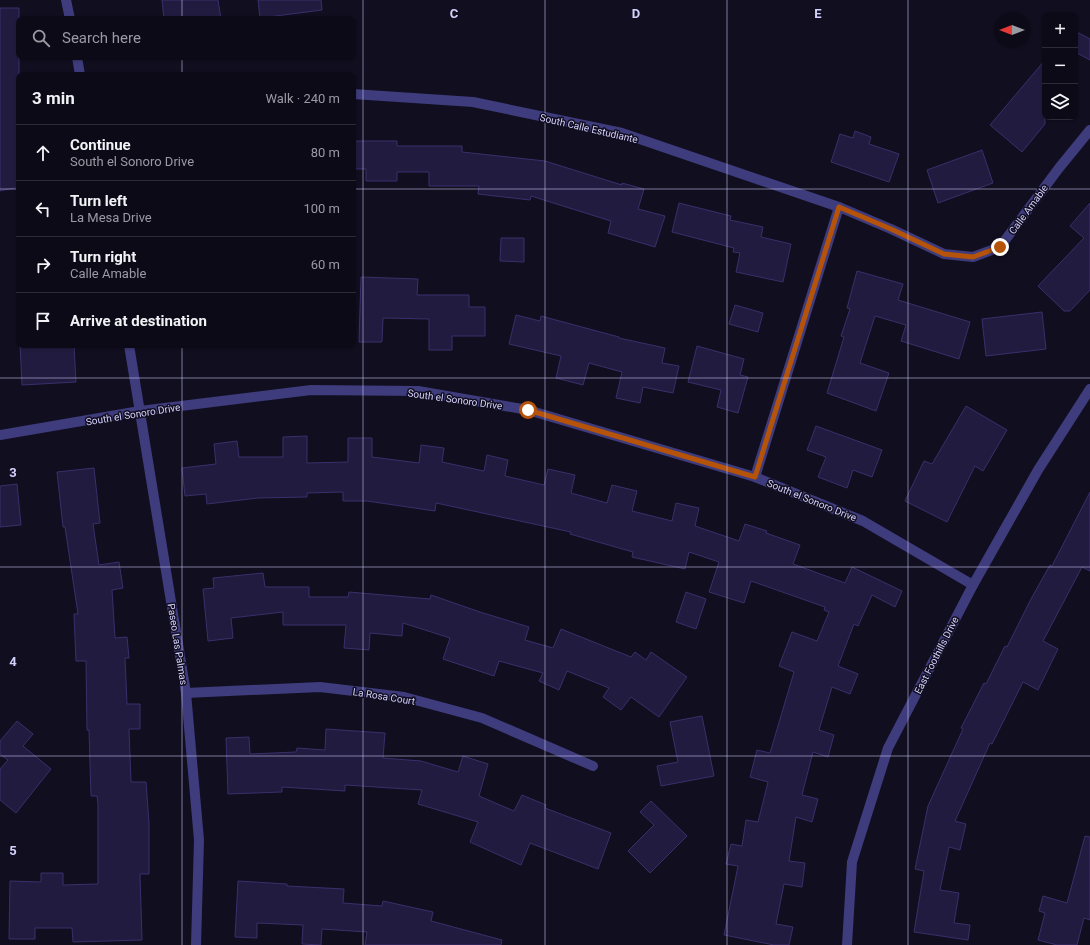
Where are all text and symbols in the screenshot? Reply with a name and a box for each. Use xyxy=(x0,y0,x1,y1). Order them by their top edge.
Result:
text: C xyxy=(450,6,459,21)
text: D xyxy=(632,6,640,21)
text: E xyxy=(814,6,822,21)
north arrow xyxy=(994,12,1030,48)
map controls xyxy=(1042,12,1078,120)
button: + xyxy=(1042,12,1078,48)
search box xyxy=(16,16,356,60)
icon: search xyxy=(30,27,52,49)
text: Search here xyxy=(62,29,141,47)
button: − xyxy=(1042,48,1078,84)
button: layers xyxy=(1042,84,1078,120)
text: 3 min xyxy=(32,88,75,108)
text: Walk · 240 m xyxy=(265,91,340,106)
street label: South Calle Estudiante xyxy=(539,112,639,145)
text: Continue xyxy=(70,136,131,154)
icon: ahead xyxy=(32,142,54,164)
text: 80 m xyxy=(311,145,340,160)
text: South el Sonoro Drive xyxy=(70,154,194,169)
street label: Calle Amable xyxy=(1007,182,1050,236)
text: Turn left xyxy=(70,192,127,210)
icon: left xyxy=(32,198,54,220)
text: 100 m xyxy=(303,201,340,216)
text: La Mesa Drive xyxy=(70,210,152,225)
route end xyxy=(991,238,1009,256)
text: Turn right xyxy=(70,248,136,266)
icon: right xyxy=(32,254,54,276)
text: 60 m xyxy=(311,257,340,272)
text: Calle Amable xyxy=(70,266,146,281)
icon: arrive xyxy=(32,310,54,332)
text: Arrive at destination xyxy=(70,312,207,330)
street label: South el Sonoro Drive xyxy=(407,387,503,412)
route start xyxy=(519,401,537,419)
street label: South el Sonoro Drive xyxy=(85,402,181,427)
text: 3 xyxy=(9,465,17,480)
street label: South el Sonoro Drive xyxy=(766,477,858,523)
street label: Paseo Las Palmas xyxy=(166,603,189,686)
street label: East Foothills Drive xyxy=(912,615,961,696)
text: 4 xyxy=(9,654,17,669)
street label: La Rosa Court xyxy=(352,686,416,707)
text: 5 xyxy=(9,843,17,858)

